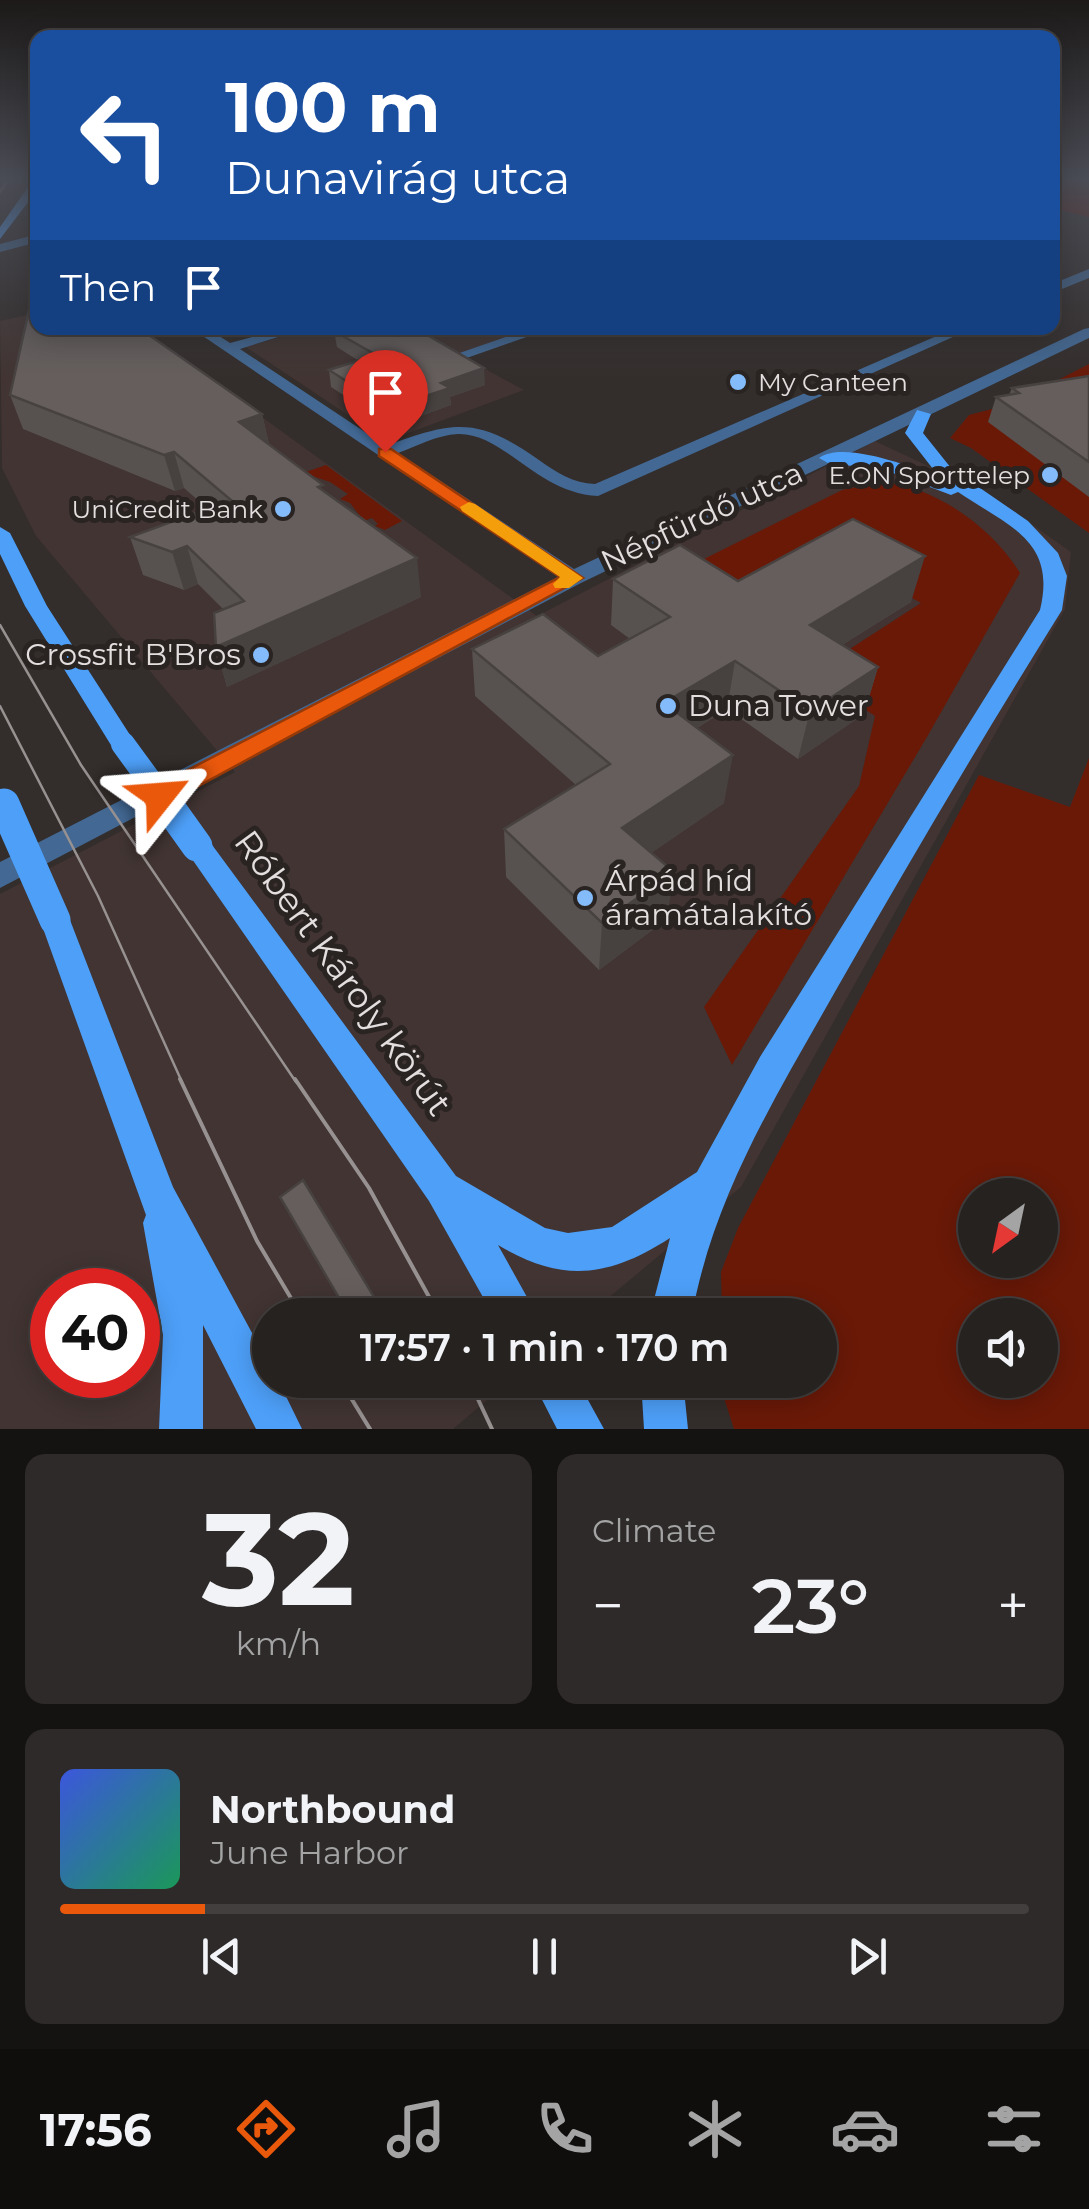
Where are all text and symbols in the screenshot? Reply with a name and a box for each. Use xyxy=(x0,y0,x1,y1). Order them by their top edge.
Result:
text: 100 m xyxy=(225,64,441,150)
icon: left xyxy=(60,70,190,200)
text: Dunavirág utca xyxy=(225,150,570,205)
icon: arrive xyxy=(176,260,231,315)
text: Then xyxy=(60,264,156,311)
pin xyxy=(343,350,428,453)
icon: arrive xyxy=(358,365,413,420)
place label: My Canteen xyxy=(758,367,908,397)
marker: My Canteen xyxy=(727,371,749,393)
street label: Népfürdő utca xyxy=(595,454,808,579)
place label: E.ON Sporttelep xyxy=(829,460,1030,490)
marker: E.ON Sporttelep xyxy=(1039,464,1061,486)
place label: UniCredit Bank xyxy=(71,494,263,524)
marker: UniCredit Bank xyxy=(272,498,294,520)
place label: Crossfit B'Bros xyxy=(25,636,241,673)
marker: Crossfit B'Bros xyxy=(250,644,272,666)
place label: Duna Tower xyxy=(688,687,869,724)
marker: Duna Tower xyxy=(657,695,679,717)
position arrow xyxy=(108,744,212,848)
street label: Róbert Károly körút xyxy=(226,822,461,1124)
place label: Árpád híd áramátalakító xyxy=(605,862,812,933)
marker: Árpád híd áramátalakító xyxy=(574,887,596,909)
north arrow xyxy=(958,1178,1058,1278)
map controls xyxy=(958,1178,1058,1398)
speed limit sign: 40 xyxy=(30,1268,160,1398)
button: sound xyxy=(958,1298,1058,1398)
text: 17:57 · 1 min · 170 m xyxy=(360,1324,729,1371)
text: 32 xyxy=(202,1479,355,1638)
text: Climate xyxy=(592,1511,716,1550)
text: 23° xyxy=(752,1560,869,1652)
text: − xyxy=(592,1572,624,1639)
text: + xyxy=(997,1572,1029,1639)
text: km/h xyxy=(236,1624,321,1663)
text: Northbound xyxy=(210,1786,455,1833)
text: June Harbor xyxy=(210,1833,409,1872)
icon: previous xyxy=(194,1929,249,1984)
icon: pause xyxy=(517,1929,572,1984)
icon: next xyxy=(840,1929,895,1984)
icon: directions xyxy=(231,2094,301,2164)
icon: music xyxy=(381,2094,451,2164)
icon: phone xyxy=(530,2094,600,2164)
icon: climate xyxy=(680,2094,750,2164)
icon: car xyxy=(830,2094,900,2164)
icon: filters xyxy=(979,2094,1049,2164)
text: 17:56 xyxy=(40,2102,152,2157)

